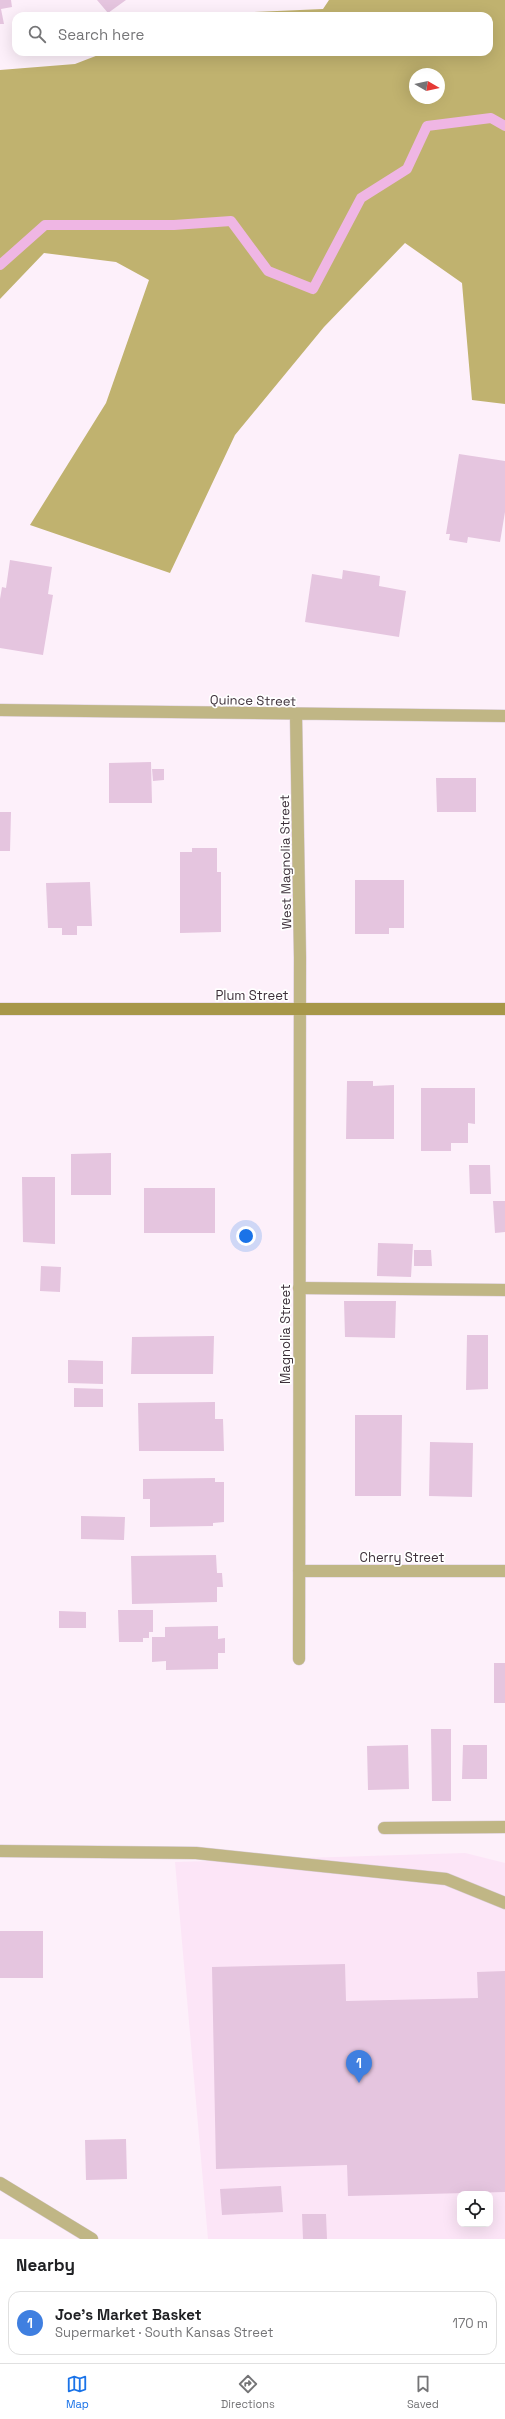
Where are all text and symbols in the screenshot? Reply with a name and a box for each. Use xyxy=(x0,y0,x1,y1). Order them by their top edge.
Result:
search box xyxy=(12,12,493,56)
icon: search xyxy=(26,23,48,45)
text: Search here xyxy=(58,25,144,44)
north arrow xyxy=(409,68,445,104)
street label: Quince Street xyxy=(210,691,296,710)
street label: West Magnolia Street xyxy=(276,794,295,929)
street label: Plum Street xyxy=(215,987,289,1004)
your location xyxy=(236,1226,256,1246)
street label: Magnolia Street xyxy=(277,1284,294,1384)
street label: Cherry Street xyxy=(360,1549,444,1566)
pin: 1 xyxy=(346,2050,372,2083)
map controls xyxy=(457,2191,493,2227)
button: locate xyxy=(457,2191,493,2227)
text: Nearby xyxy=(16,2254,75,2276)
text: Joe's Market Basket xyxy=(55,2305,202,2324)
text: 1 xyxy=(27,2315,33,2332)
text: 170 m xyxy=(452,2315,488,2332)
text: Supermarket · South Kansas Street xyxy=(55,2324,273,2341)
tab: Map xyxy=(66,2373,89,2411)
tab: Directions xyxy=(221,2373,275,2411)
tab: Saved xyxy=(407,2373,439,2411)

